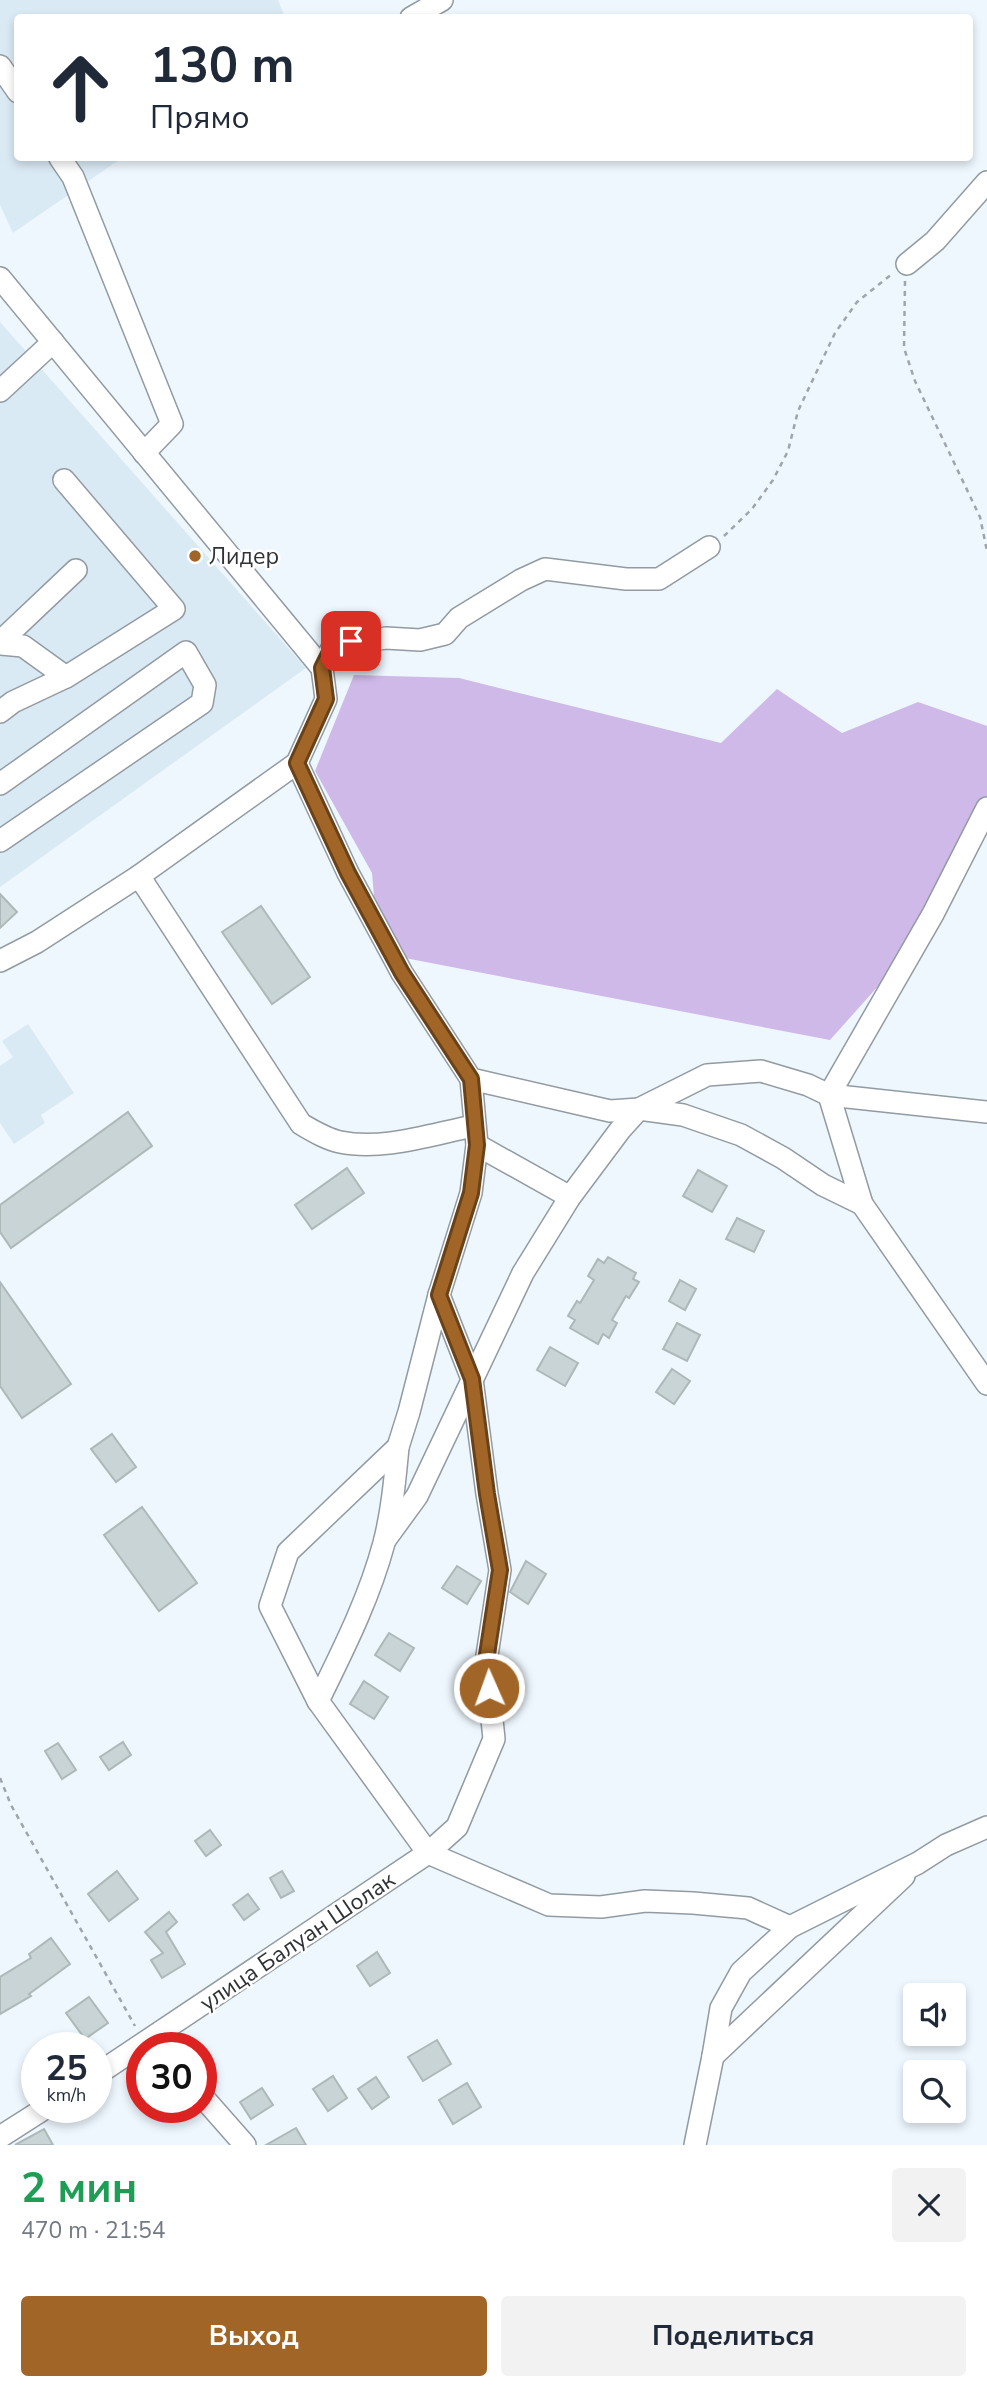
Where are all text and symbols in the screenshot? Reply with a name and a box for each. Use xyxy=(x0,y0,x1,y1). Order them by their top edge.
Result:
text: 130 m xyxy=(150,32,294,99)
icon: ahead xyxy=(35,42,126,133)
text: Прямо xyxy=(150,96,250,139)
place label: Лидер xyxy=(209,541,279,572)
marker: Лидер xyxy=(187,548,203,564)
pin xyxy=(321,611,381,671)
icon: arrive xyxy=(332,622,370,660)
position arrow xyxy=(452,1651,526,1725)
street label: улица Балуан Шолак xyxy=(194,1864,402,2018)
map controls xyxy=(903,1983,966,2123)
button: sound xyxy=(903,1983,966,2046)
speed limit sign: 30 xyxy=(126,2032,217,2123)
text: 25 xyxy=(45,2045,88,2092)
button: search xyxy=(903,2060,966,2123)
text: km/h xyxy=(47,2083,86,2107)
text: 2 мин xyxy=(21,2160,137,2217)
button: close xyxy=(892,2168,966,2242)
text: 470 m · 21:54 xyxy=(21,2215,166,2246)
button: Выход xyxy=(21,2296,487,2376)
button: Поделиться xyxy=(501,2296,966,2376)

